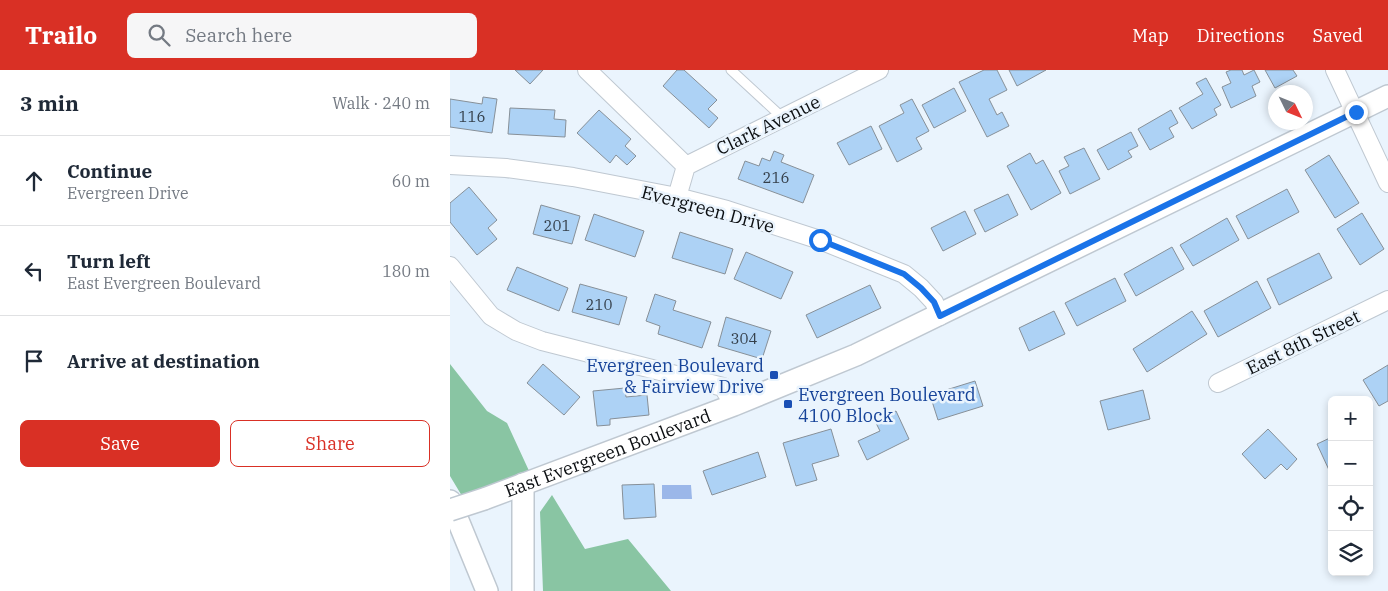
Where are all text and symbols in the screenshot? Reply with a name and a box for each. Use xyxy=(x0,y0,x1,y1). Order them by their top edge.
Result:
search box xyxy=(127,13,477,58)
text: Trailo xyxy=(25,19,97,51)
icon: search xyxy=(145,21,173,49)
text: Search here xyxy=(185,23,292,47)
text: Map xyxy=(1132,24,1169,47)
text: Directions xyxy=(1197,24,1285,47)
text: Saved xyxy=(1313,24,1363,47)
north arrow xyxy=(1268,85,1313,130)
text: 3 min xyxy=(20,89,79,117)
street label: Clark Avenue xyxy=(712,90,824,160)
text: Walk · 240 m xyxy=(332,93,430,113)
route end xyxy=(1345,101,1368,124)
house number: 116 xyxy=(458,107,486,126)
text: Continue xyxy=(67,159,152,183)
icon: ahead xyxy=(20,167,48,195)
house number: 216 xyxy=(762,168,790,187)
text: 60 m xyxy=(392,171,430,191)
street label: Evergreen Drive xyxy=(639,180,777,238)
text: Evergreen Drive xyxy=(67,183,189,203)
house number: 201 xyxy=(543,216,571,235)
route start xyxy=(809,229,832,252)
text: Turn left xyxy=(67,249,150,273)
icon: left xyxy=(20,257,48,285)
text: 180 m xyxy=(382,261,430,281)
text: East Evergreen Boulevard xyxy=(67,273,261,293)
house number: 210 xyxy=(585,295,613,314)
street label: East 8th Street xyxy=(1242,305,1364,379)
house number: 304 xyxy=(730,329,758,348)
icon: arrive xyxy=(20,347,48,375)
text: Arrive at destination xyxy=(67,349,260,373)
place label: Evergreen Boulevard & Fairview Drive xyxy=(586,354,764,398)
marker: Evergreen Boulevard & Fairview Drive xyxy=(768,369,780,381)
place label: Evergreen Boulevard 4100 Block xyxy=(798,383,976,427)
map controls xyxy=(1328,396,1373,576)
button: + xyxy=(1328,396,1373,441)
marker: Evergreen Boulevard 4100 Block xyxy=(782,398,794,410)
street label: East Evergreen Boulevard xyxy=(501,403,714,502)
button: Save xyxy=(20,420,220,467)
button: Share xyxy=(230,420,430,467)
button: − xyxy=(1328,441,1373,486)
button: locate xyxy=(1328,486,1373,531)
button: layers xyxy=(1328,531,1373,576)

